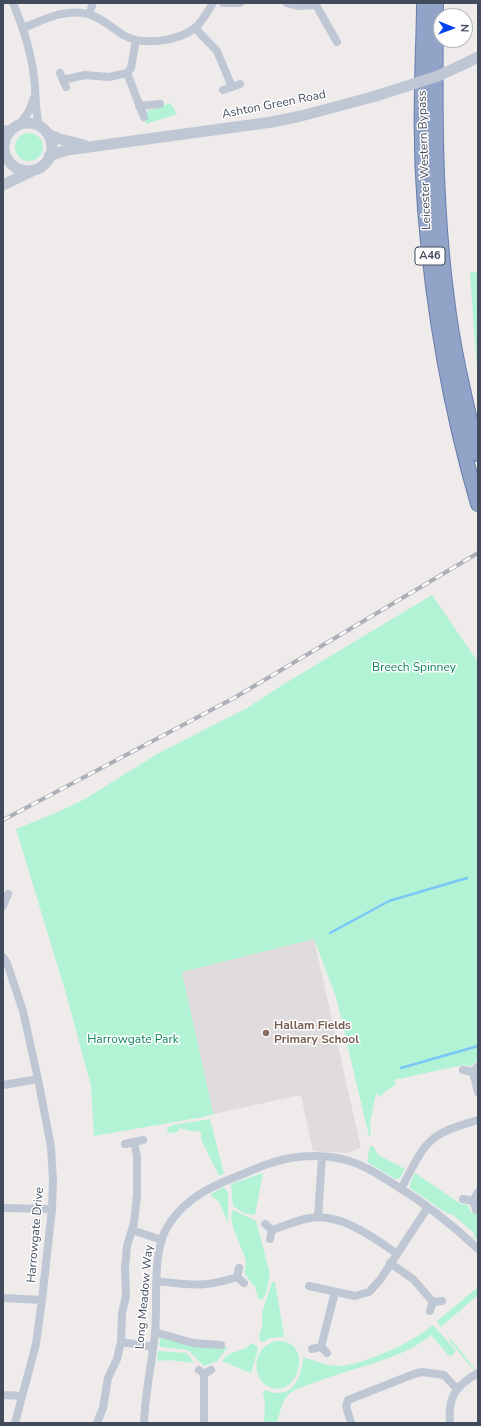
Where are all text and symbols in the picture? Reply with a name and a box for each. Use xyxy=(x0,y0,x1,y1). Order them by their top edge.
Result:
north arrow xyxy=(433,8,473,48)
text: N xyxy=(457,24,472,32)
street label: Ashton Green Road xyxy=(221,88,327,122)
street label: Leicester Western Bypass xyxy=(415,90,435,230)
road number: A46 xyxy=(415,247,445,265)
park label: Breech Spinney xyxy=(372,661,456,675)
place label: Hallam Fields Primary School xyxy=(274,1019,359,1047)
marker: Hallam Fields Primary School xyxy=(261,1028,271,1038)
park label: Harrowgate Park xyxy=(87,1033,179,1047)
street label: Harrowgate Drive xyxy=(25,1187,47,1283)
street label: Long Meadow Way xyxy=(133,1244,157,1350)

